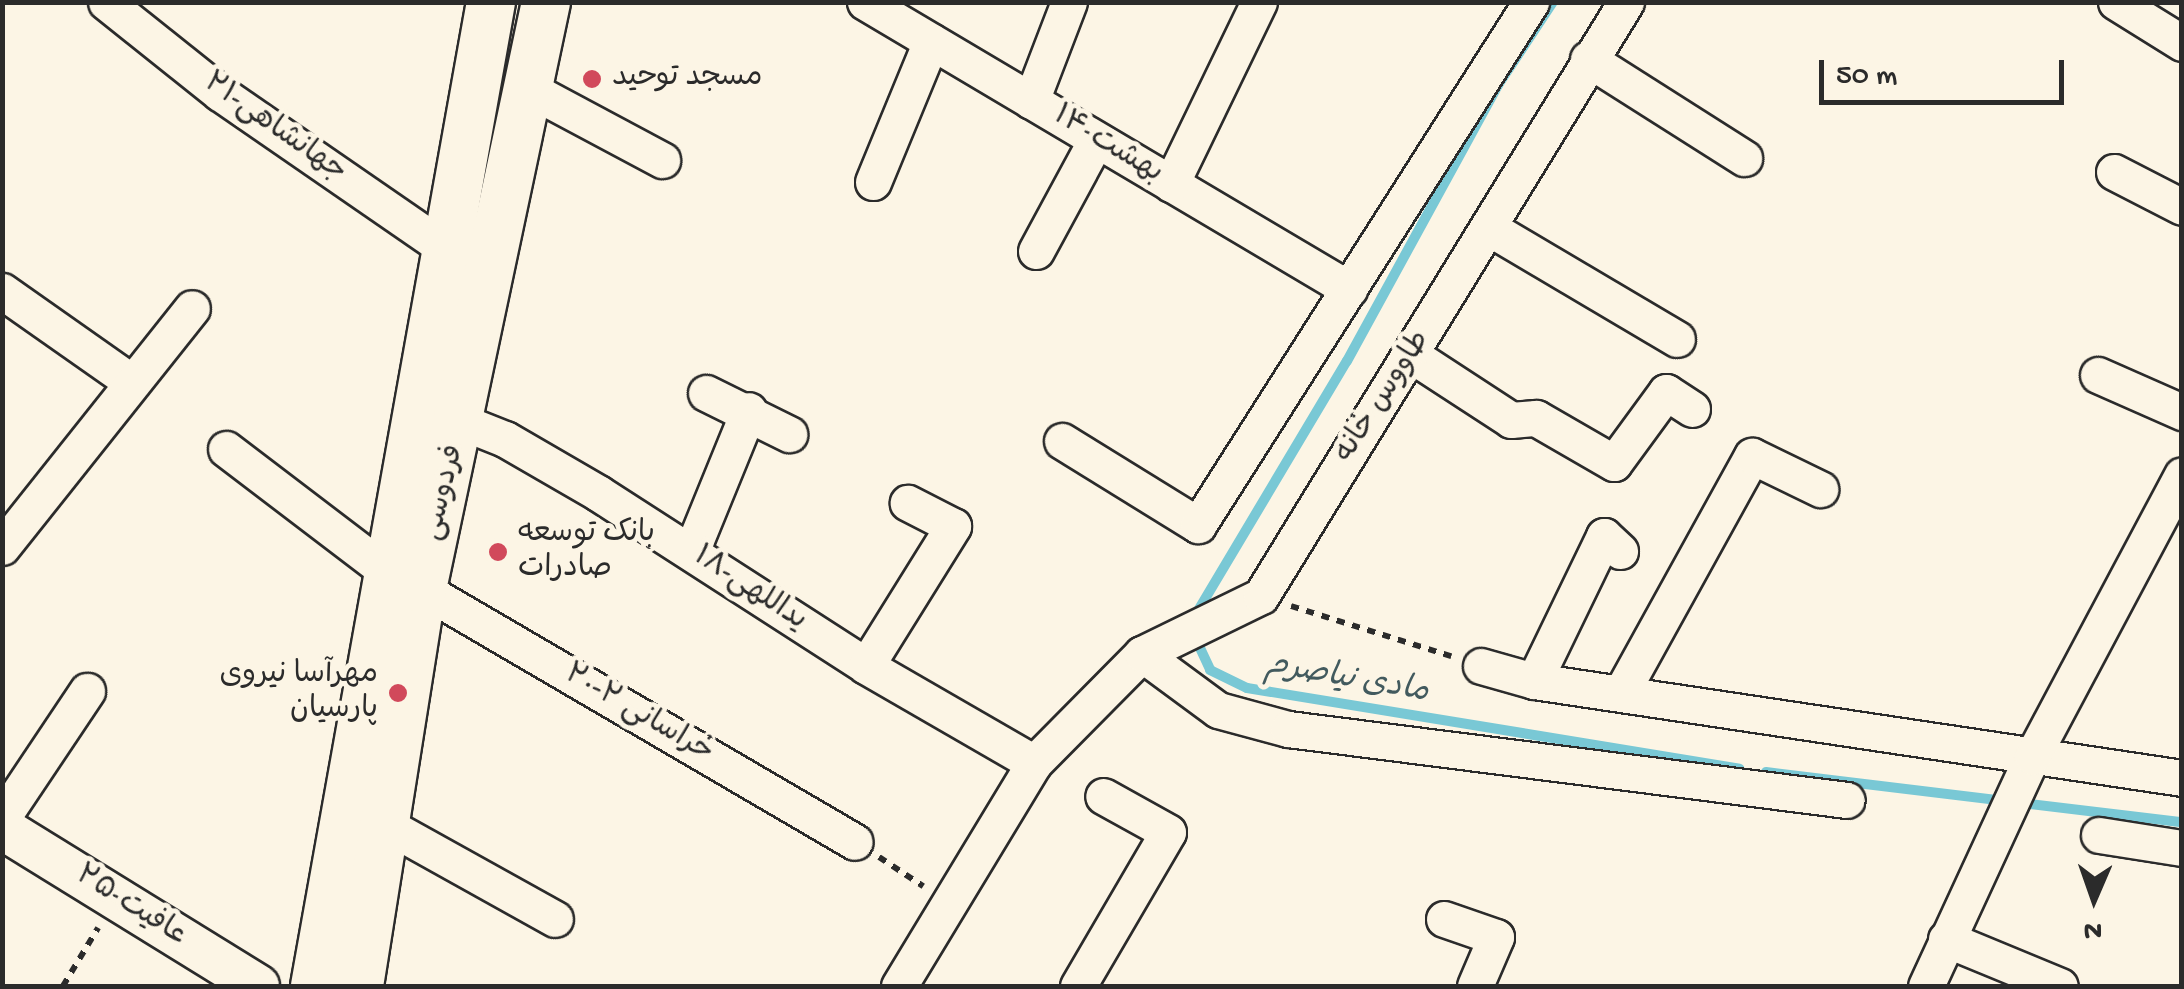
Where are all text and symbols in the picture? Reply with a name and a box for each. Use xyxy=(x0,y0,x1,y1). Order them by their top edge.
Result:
scale bar xyxy=(1824,40,2069,102)
text: 50 m xyxy=(1836,60,1897,95)
place label: مسجد توحید xyxy=(612,61,763,97)
street label: ۲۱-جهانشاهی xyxy=(195,66,353,192)
marker: مسجد توحید xyxy=(581,68,603,90)
street label: ۱۴-بهشت xyxy=(1045,99,1169,193)
street label: طاووس خانه xyxy=(1328,325,1440,471)
street label: فردوسی xyxy=(416,442,474,544)
place label: بانک توسعه صادرات xyxy=(518,517,655,588)
street label: ۱۸-یداللهی xyxy=(685,540,813,640)
marker: بانک توسعه صادرات xyxy=(487,541,509,563)
water label: مادی نیاصرم xyxy=(1263,647,1431,713)
place label: مهرآسا نیروی پارسیان xyxy=(220,658,378,728)
street label: ۲۰-خراسانی ۲ xyxy=(557,658,719,772)
marker: مهرآسا نیروی پارسیان xyxy=(387,682,409,704)
north arrow xyxy=(2044,849,2144,949)
street label: ۲۵-عافیت xyxy=(67,859,193,955)
text: N xyxy=(2083,913,2103,946)

